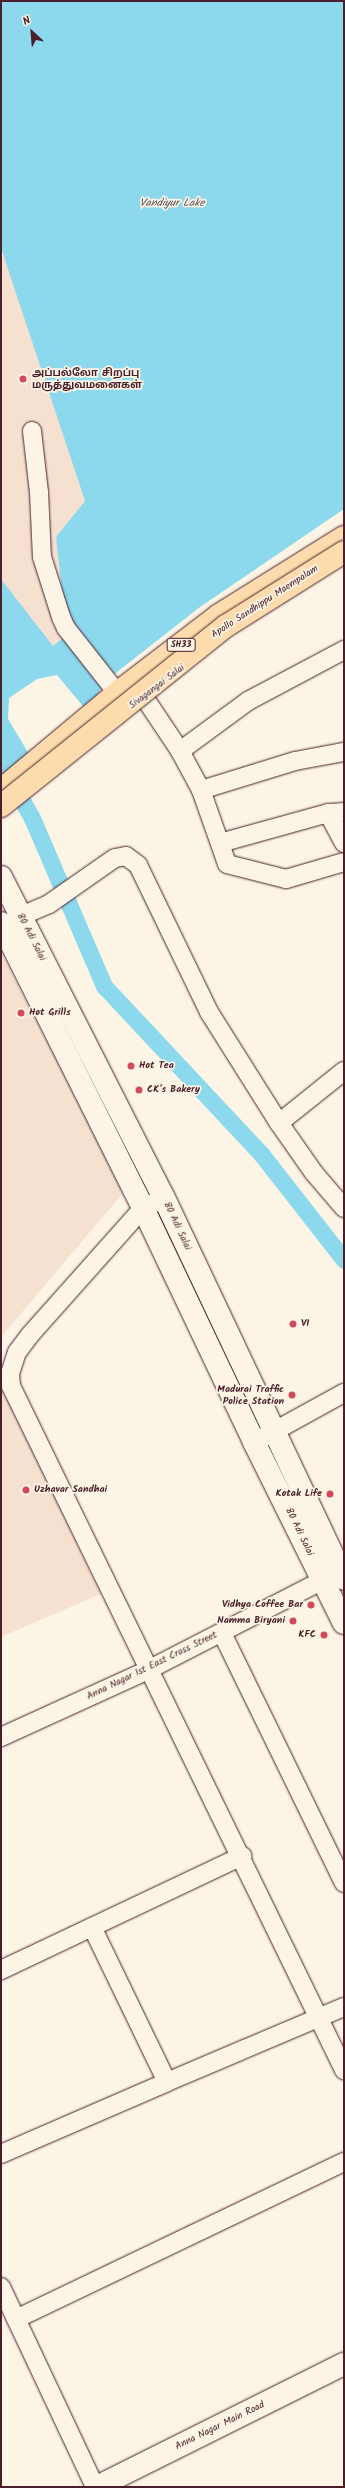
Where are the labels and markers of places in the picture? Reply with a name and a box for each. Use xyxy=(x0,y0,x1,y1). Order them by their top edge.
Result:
place label: அப்பல்லோ சிறப்பு மருத்துவமனைகள் xyxy=(32,367,142,390)
marker: அப்பல்லோ சிறப்பு மருத்துவமனைகள் xyxy=(17,373,29,385)
place label: Hot Grills xyxy=(29,1007,71,1019)
marker: Hot Grills xyxy=(16,1008,26,1018)
place label: Hot Tea xyxy=(139,1060,174,1072)
marker: Hot Tea xyxy=(126,1061,136,1071)
place label: CK's Bakery xyxy=(147,1084,200,1096)
marker: CK's Bakery xyxy=(134,1085,144,1095)
place label: VI xyxy=(301,1318,309,1330)
marker: VI xyxy=(288,1319,298,1329)
place label: Madurai Traffic Police Station xyxy=(217,1383,284,1406)
marker: Madurai Traffic Police Station xyxy=(287,1390,297,1400)
place label: Uzhavar Sandhai xyxy=(34,1484,107,1496)
marker: Uzhavar Sandhai xyxy=(21,1485,31,1495)
place label: Kotak Life xyxy=(276,1488,322,1500)
marker: Kotak Life xyxy=(325,1489,335,1499)
place label: Vidhya Coffee Bar xyxy=(222,1599,303,1611)
marker: Vidhya Coffee Bar xyxy=(306,1600,316,1610)
place label: Namma Biryani xyxy=(217,1615,285,1627)
marker: Namma Biryani xyxy=(288,1616,298,1626)
place label: KFC xyxy=(298,1629,316,1641)
marker: KFC xyxy=(319,1630,329,1640)

